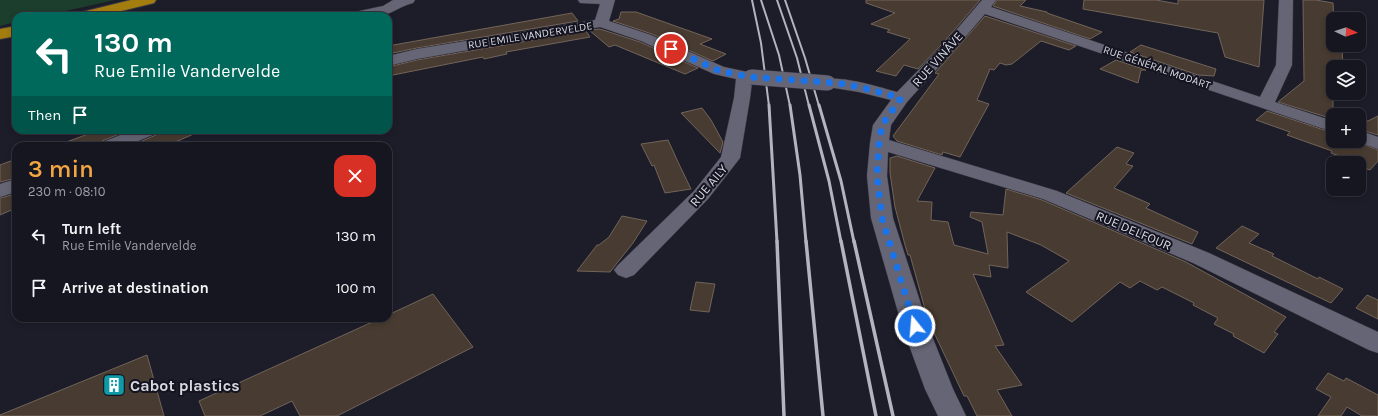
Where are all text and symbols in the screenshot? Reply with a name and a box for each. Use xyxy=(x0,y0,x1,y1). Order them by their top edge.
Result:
north arrow xyxy=(1326,12,1366,52)
map controls xyxy=(1326,12,1366,196)
street label: RUE EMILE VANDERVELDE xyxy=(467,19,593,52)
text: 130 m xyxy=(94,26,173,59)
icon: left xyxy=(28,28,80,80)
street label: RUE VINÂVE xyxy=(908,28,966,90)
pin xyxy=(654,32,688,66)
icon: arrive xyxy=(660,38,682,60)
street label: RUE GÉNÉRAL MODART xyxy=(1101,41,1213,92)
text: Rue Emile Vandervelde xyxy=(94,60,280,82)
button: layers xyxy=(1326,60,1366,100)
icon: arrive xyxy=(69,104,91,126)
text: Then xyxy=(28,106,61,124)
button: + xyxy=(1326,108,1366,148)
text: 3 min xyxy=(28,155,94,183)
button: close xyxy=(334,155,376,197)
button: − xyxy=(1326,156,1366,196)
street label: RUE AILY xyxy=(686,161,730,209)
text: 230 m · 08:10 xyxy=(28,184,105,199)
street label: RUE DELFOUR xyxy=(1094,208,1174,253)
text: Turn left xyxy=(62,220,121,238)
icon: left xyxy=(28,225,50,247)
text: 130 m xyxy=(336,227,376,245)
text: Rue Emile Vandervelde xyxy=(62,238,197,253)
icon: arrive xyxy=(28,277,50,299)
text: Arrive at destination xyxy=(62,279,209,297)
text: 100 m xyxy=(336,279,376,297)
position arrow xyxy=(894,305,936,347)
building icon: Cabot plastics xyxy=(101,372,127,398)
place label: Cabot plastics xyxy=(130,376,240,395)

